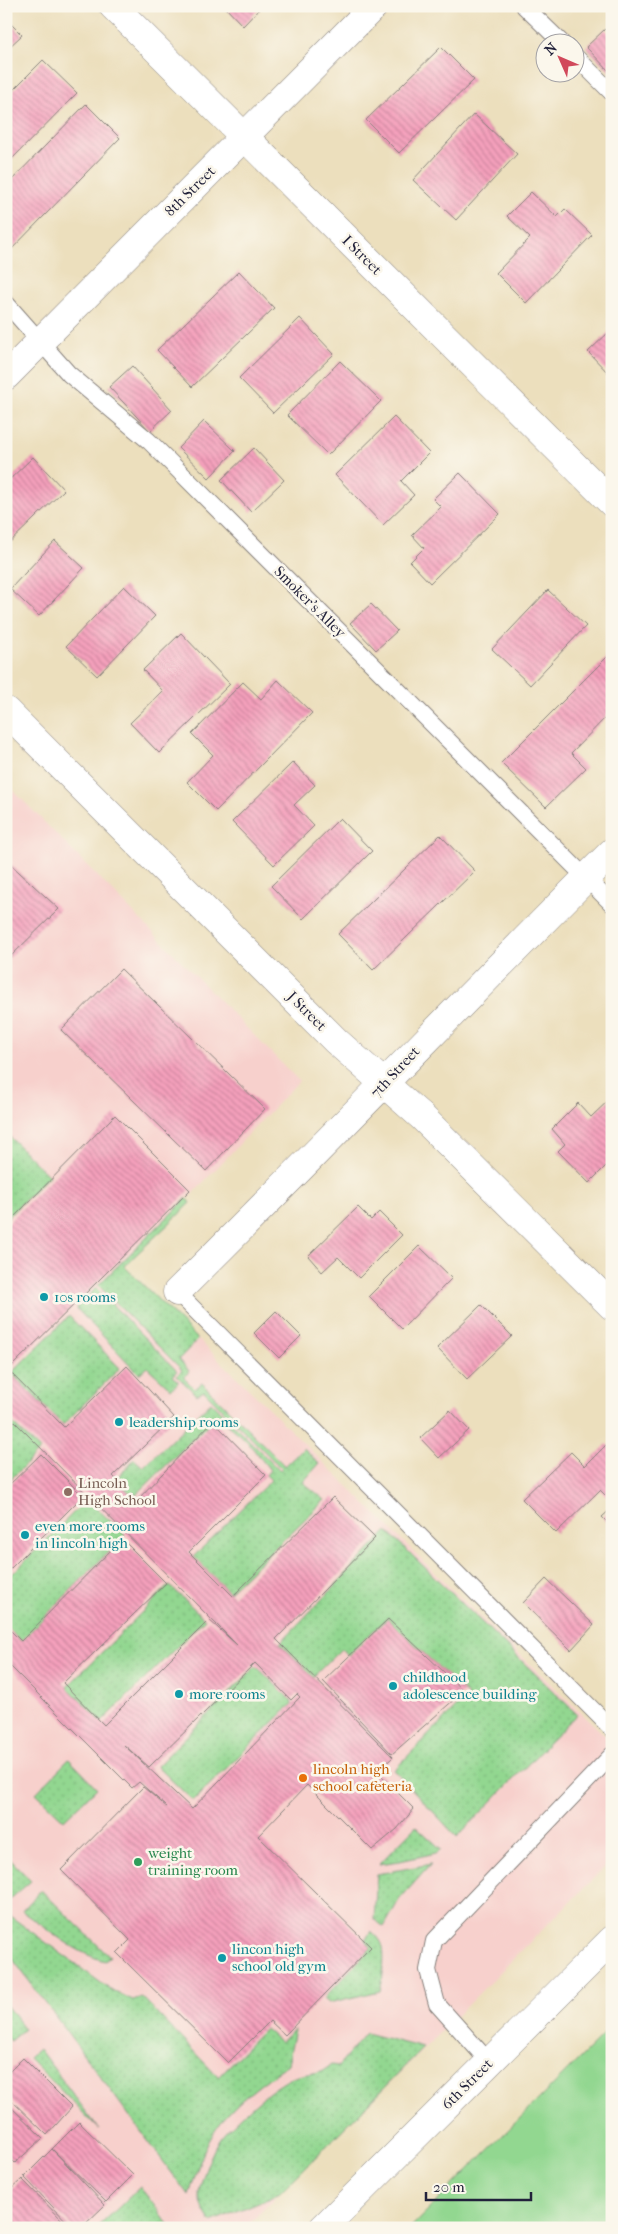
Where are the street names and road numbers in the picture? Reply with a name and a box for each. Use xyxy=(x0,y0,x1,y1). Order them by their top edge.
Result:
street label: 8th Street xyxy=(161,162,219,220)
street label: I Street xyxy=(338,231,386,279)
street label: Smoker's Alley xyxy=(270,562,350,642)
street label: J Street xyxy=(283,987,331,1035)
street label: 7th Street xyxy=(367,1042,424,1101)
street label: 6th Street xyxy=(438,2054,497,2113)

